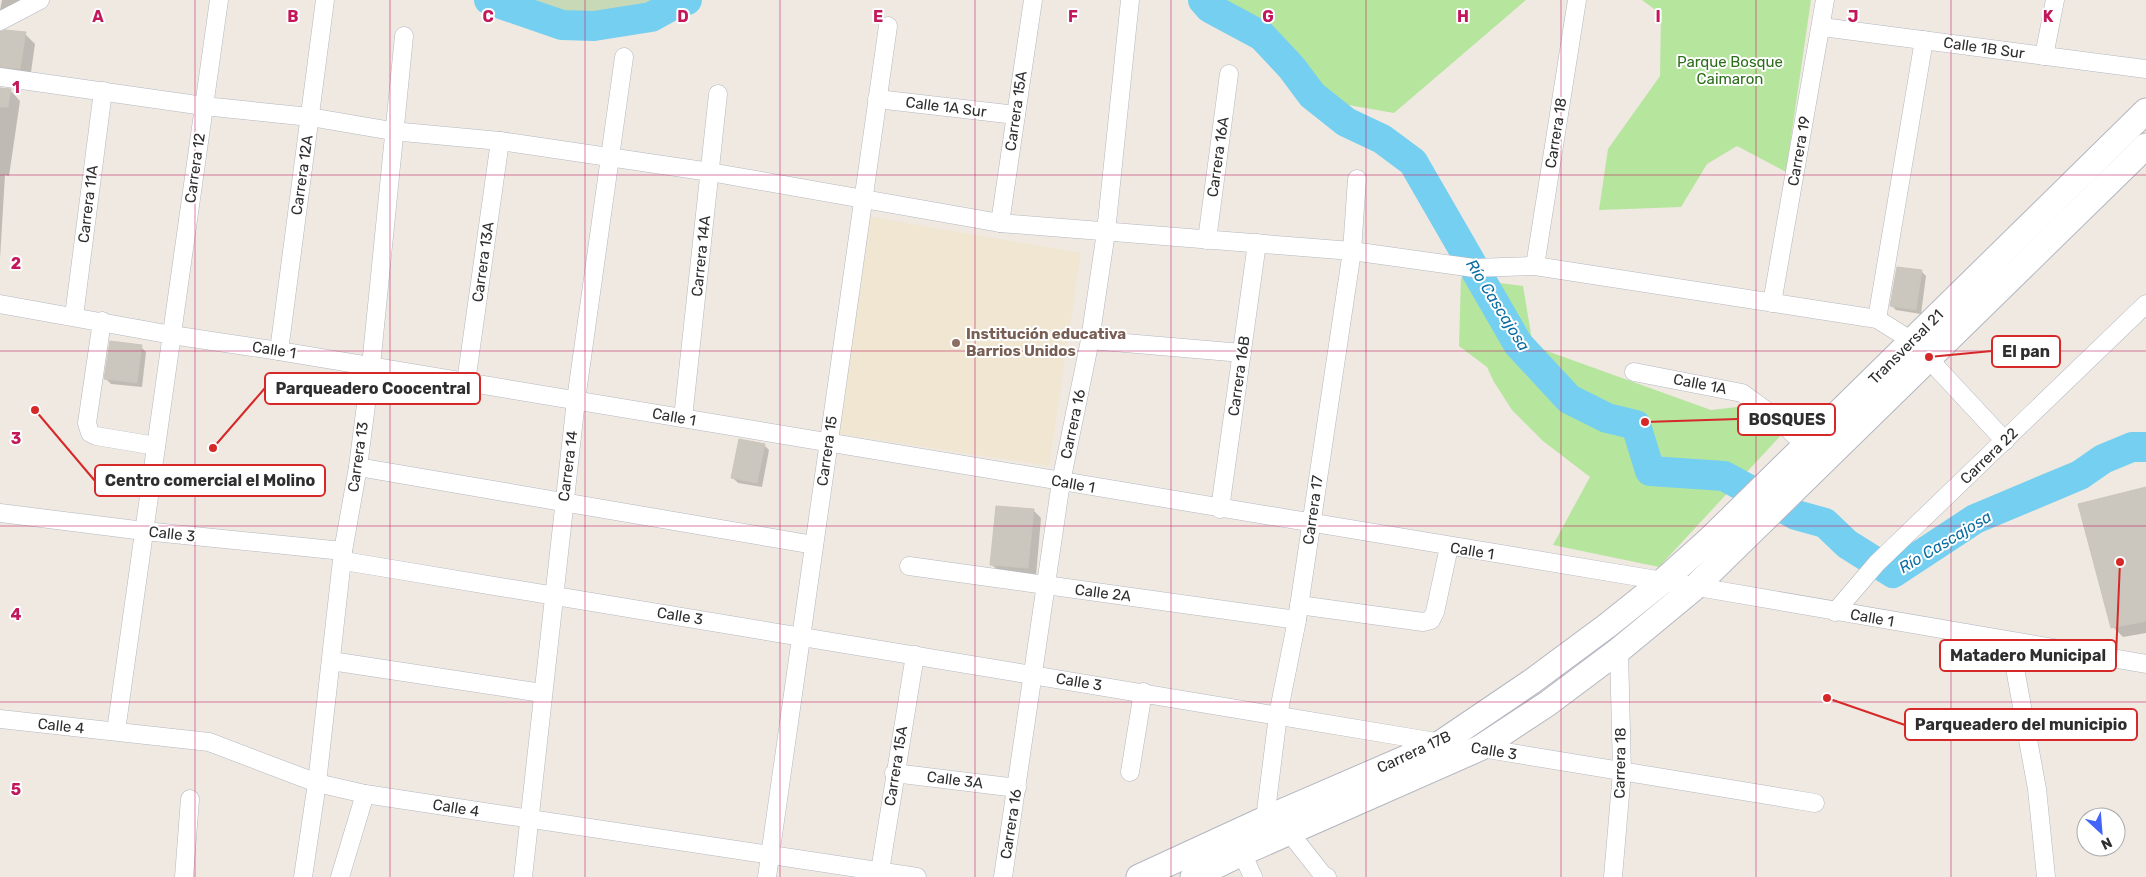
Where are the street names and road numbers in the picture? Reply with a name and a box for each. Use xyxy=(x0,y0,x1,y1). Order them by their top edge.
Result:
street label: Calle 1B Sur xyxy=(1942,33,2026,63)
street label: Carrera 15A xyxy=(1001,70,1031,152)
street label: Calle 1A Sur xyxy=(904,93,988,121)
street label: Carrera 18 xyxy=(1542,96,1570,170)
street label: Carrera 19 xyxy=(1784,114,1814,187)
street label: Carrera 16A xyxy=(1203,116,1233,198)
street label: Carrera 12 xyxy=(181,132,209,204)
street label: Carrera 12A xyxy=(287,134,317,216)
street label: Carrera 11A xyxy=(74,164,102,244)
street label: Carrera 14A xyxy=(688,215,714,297)
street label: Carrera 13A xyxy=(468,221,498,303)
street label: Transversal 21 xyxy=(1865,306,1947,388)
street label: Carrera 16B xyxy=(1224,335,1254,417)
street label: Calle 1 xyxy=(251,338,297,362)
street label: Calle 1A xyxy=(1672,370,1728,398)
street label: Carrera 16 xyxy=(1057,387,1089,461)
street label: Calle 1 xyxy=(651,404,697,430)
street label: Carrera 15 xyxy=(813,415,841,487)
street label: Carrera 13 xyxy=(344,421,372,493)
street label: Carrera 22 xyxy=(1956,424,2022,488)
street label: Carrera 14 xyxy=(555,430,581,502)
street label: Calle 1 xyxy=(1050,471,1096,497)
street label: Carrera 17 xyxy=(1299,474,1327,546)
street label: Calle 3 xyxy=(148,523,196,545)
street label: Calle 1 xyxy=(1449,539,1495,563)
street label: Calle 2A xyxy=(1074,581,1132,605)
street label: Calle 3 xyxy=(656,603,704,629)
street label: Calle 1 xyxy=(1849,605,1895,631)
street label: Calle 3 xyxy=(1055,669,1103,695)
street label: Calle 4 xyxy=(37,715,85,737)
street label: Carrera 15A xyxy=(881,725,911,807)
street label: Carrera 17B xyxy=(1374,727,1454,777)
street label: Carrera 18 xyxy=(1610,727,1630,799)
street label: Calle 3 xyxy=(1470,738,1518,764)
street label: Calle 3A xyxy=(926,768,984,792)
street label: Carrera 16 xyxy=(997,788,1025,860)
street label: Calle 4 xyxy=(431,795,481,821)

